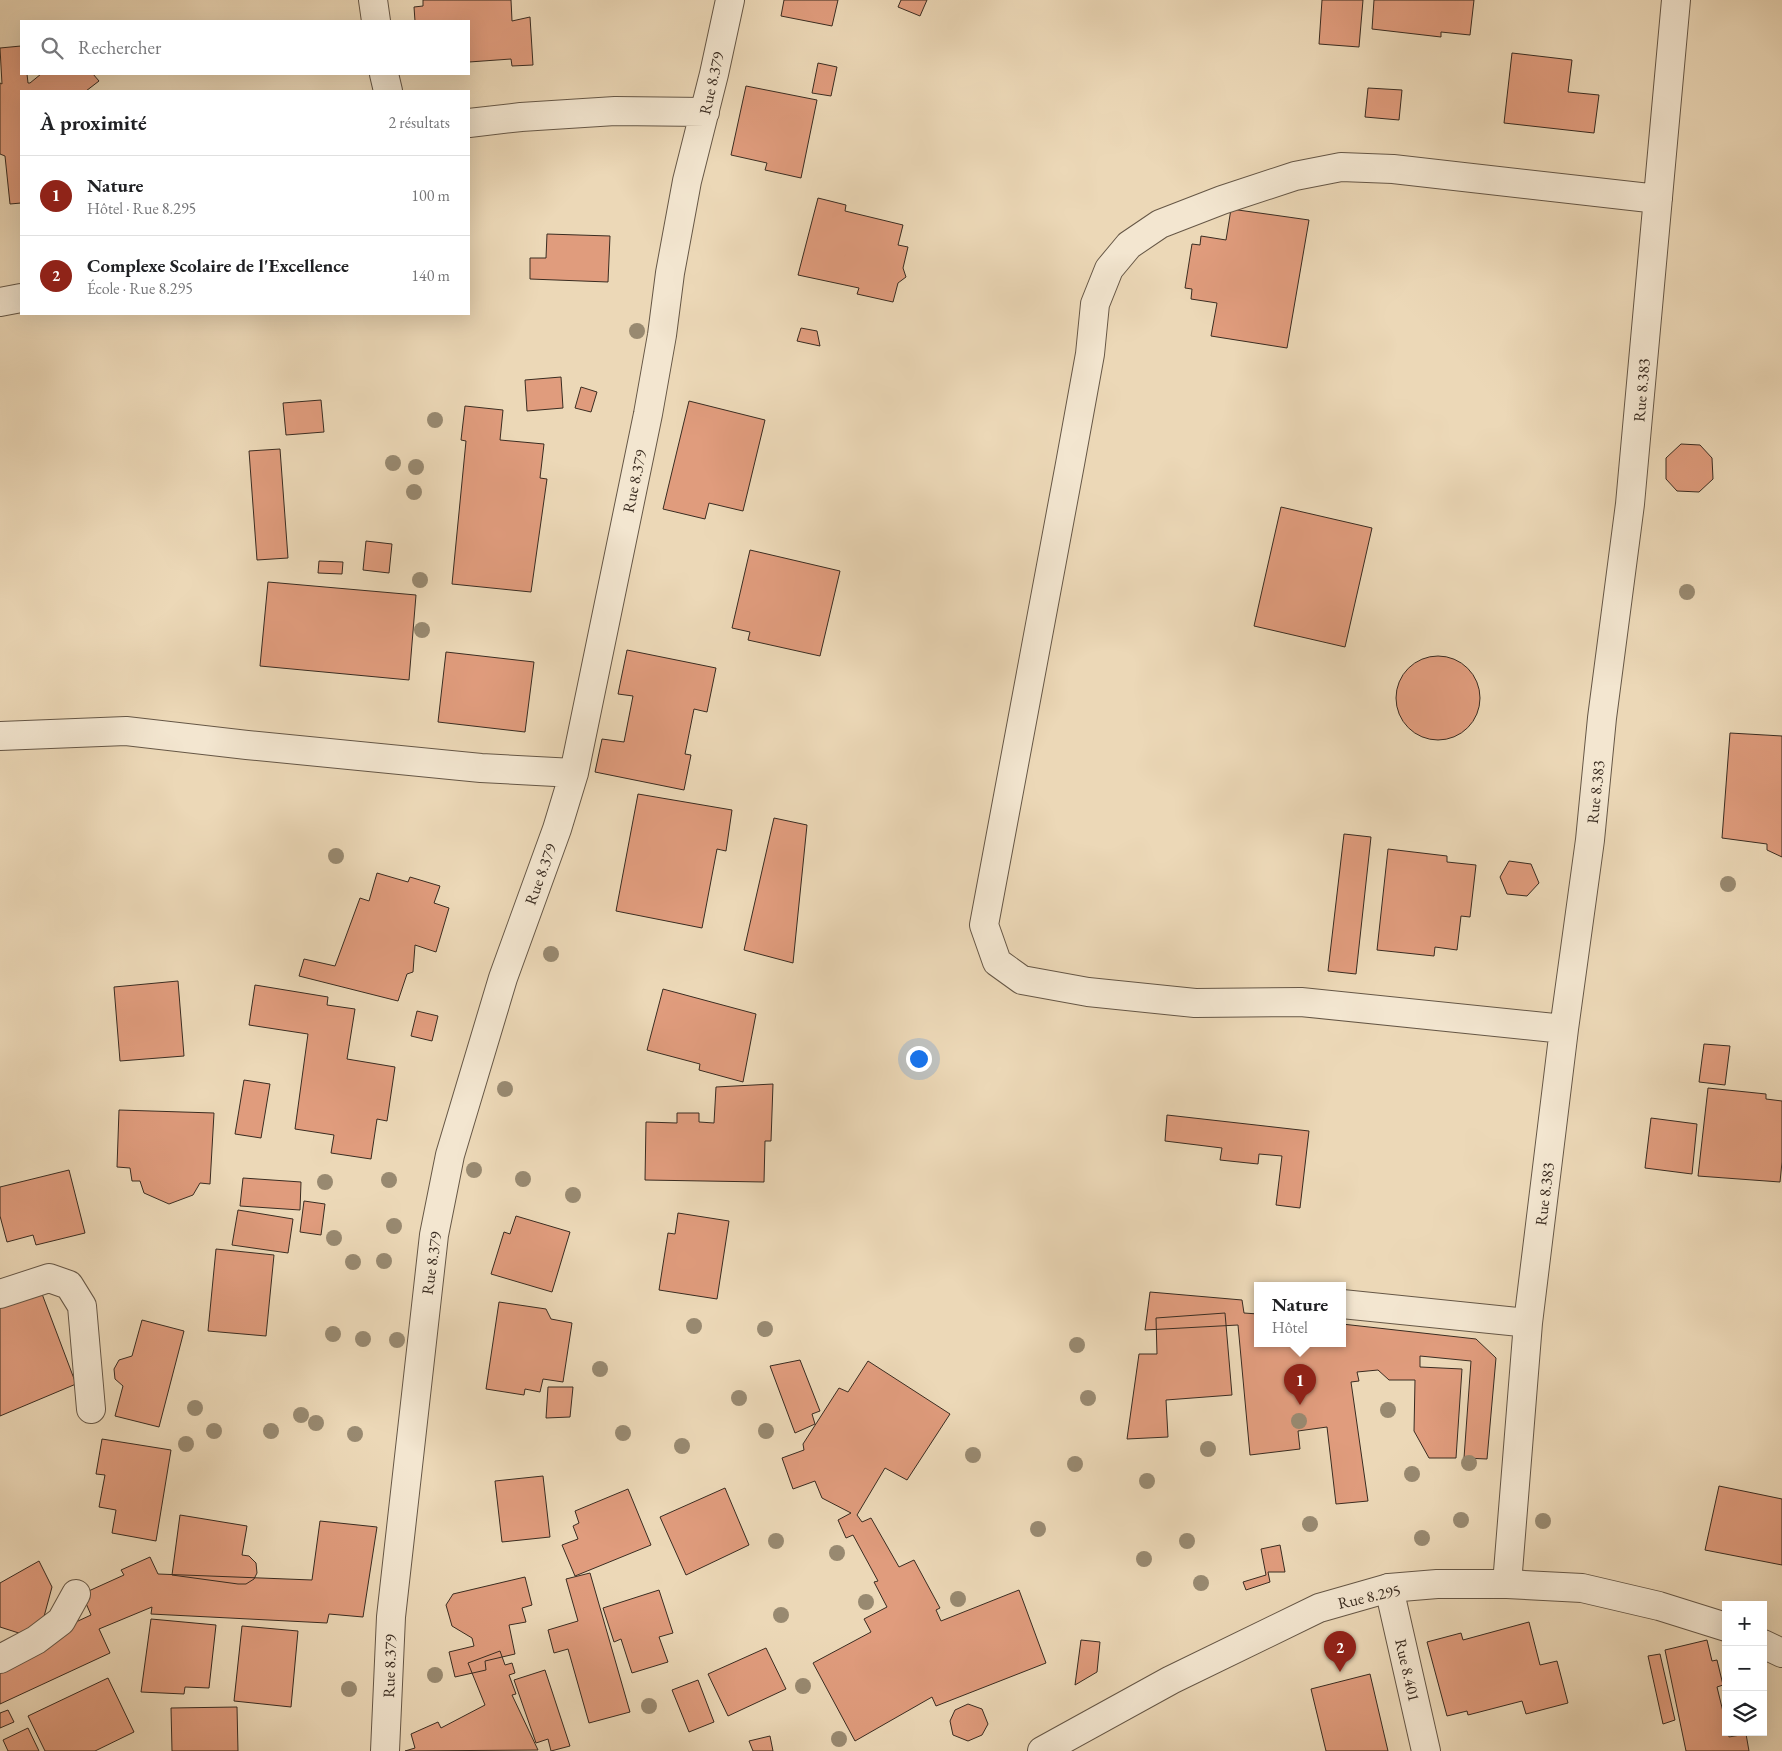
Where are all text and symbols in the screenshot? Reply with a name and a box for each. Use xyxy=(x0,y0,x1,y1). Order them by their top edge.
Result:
search box xyxy=(20,20,470,75)
icon: search xyxy=(38,34,66,62)
text: Rechercher xyxy=(78,35,161,60)
street label: Rue 8.379 xyxy=(694,49,729,117)
text: À proximité xyxy=(40,109,147,136)
text: 2 résultats xyxy=(388,112,450,133)
text: Nature xyxy=(87,173,144,198)
text: 1 xyxy=(52,185,60,206)
text: 100 m xyxy=(411,185,450,206)
text: Hôtel · Rue 8.295 xyxy=(87,198,196,219)
text: Complexe Scolaire de l'Excellence xyxy=(87,253,349,278)
text: 2 xyxy=(52,265,60,286)
text: 140 m xyxy=(411,265,450,286)
text: École · Rue 8.295 xyxy=(87,278,193,299)
street label: Rue 8.383 xyxy=(1628,357,1655,423)
street label: Rue 8.379 xyxy=(618,447,651,514)
street label: Rue 8.383 xyxy=(1582,759,1609,825)
street label: Rue 8.379 xyxy=(520,840,561,908)
your location xyxy=(906,1046,932,1072)
street label: Rue 8.383 xyxy=(1530,1161,1559,1227)
street label: Rue 8.379 xyxy=(417,1230,446,1296)
popup xyxy=(1254,1282,1346,1347)
text: Nature xyxy=(1272,1292,1328,1317)
text: Hôtel xyxy=(1272,1317,1308,1338)
pin: 1 xyxy=(1284,1364,1316,1405)
street label: Rue 8.295 xyxy=(1336,1579,1403,1614)
map controls xyxy=(1722,1601,1767,1736)
button: + xyxy=(1722,1601,1767,1646)
pin: 2 xyxy=(1324,1631,1356,1672)
street label: Rue 8.379 xyxy=(378,1634,401,1698)
street label: Rue 8.401 xyxy=(1390,1637,1425,1704)
button: − xyxy=(1722,1646,1767,1691)
button: layers xyxy=(1722,1691,1767,1736)

